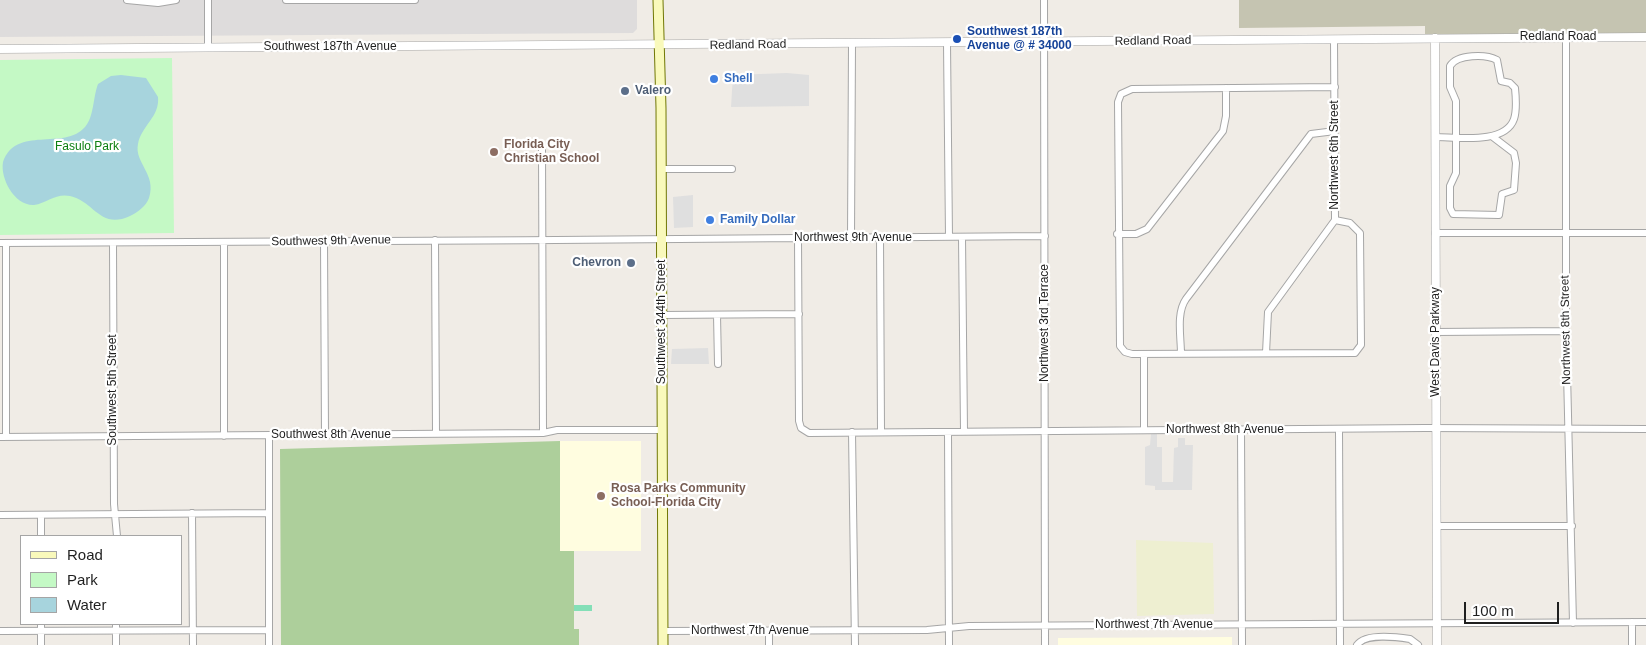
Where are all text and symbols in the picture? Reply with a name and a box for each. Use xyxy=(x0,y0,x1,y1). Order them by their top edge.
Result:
place label: Southwest 187th Avenue @ # 34000 xyxy=(967,25,1072,53)
street label: Redland Road xyxy=(1520,30,1596,44)
marker: Southwest 187th Avenue @ # 34000 xyxy=(951,33,963,45)
street label: Redland Road xyxy=(1115,33,1191,49)
street label: Redland Road xyxy=(710,37,786,53)
street label: Southwest 187th Avenue xyxy=(263,40,397,54)
place label: Shell xyxy=(724,72,753,86)
marker: Shell xyxy=(708,73,720,85)
place label: Valero xyxy=(635,84,671,98)
marker: Valero xyxy=(619,85,631,97)
street label: Northwest 6th Street xyxy=(1328,100,1342,210)
place label: Florida City Christian School xyxy=(504,138,599,166)
park label: Fasulo Park xyxy=(55,140,119,154)
marker: Florida City Christian School xyxy=(488,146,500,158)
place label: Family Dollar xyxy=(720,213,795,227)
marker: Family Dollar xyxy=(704,214,716,226)
street label: Northwest 9th Avenue xyxy=(794,231,912,245)
street label: Southwest 9th Avenue xyxy=(271,233,391,249)
place label: Chevron xyxy=(572,256,621,270)
marker: Chevron xyxy=(625,257,637,269)
street label: Southwest 344th Street xyxy=(655,260,669,384)
street label: Northwest 3rd Terrace xyxy=(1038,264,1052,382)
street label: Northwest 8th Street xyxy=(1558,275,1574,385)
street label: West Davis Parkway xyxy=(1429,287,1443,397)
street label: Southwest 5th Street xyxy=(106,334,120,446)
street label: Northwest 8th Avenue xyxy=(1166,423,1284,437)
street label: Southwest 8th Avenue xyxy=(271,428,391,442)
place label: Rosa Parks Community School-Florida City xyxy=(611,482,746,510)
marker: Rosa Parks Community School-Florida City xyxy=(595,490,607,502)
legend xyxy=(20,535,182,625)
text: Road xyxy=(67,546,103,563)
text: Park xyxy=(67,571,98,588)
scale bar xyxy=(1466,592,1561,624)
text: Water xyxy=(67,596,106,613)
text: 100 m xyxy=(1472,602,1514,619)
street label: Northwest 7th Avenue xyxy=(1095,618,1213,632)
street label: Northwest 7th Avenue xyxy=(691,624,809,638)

